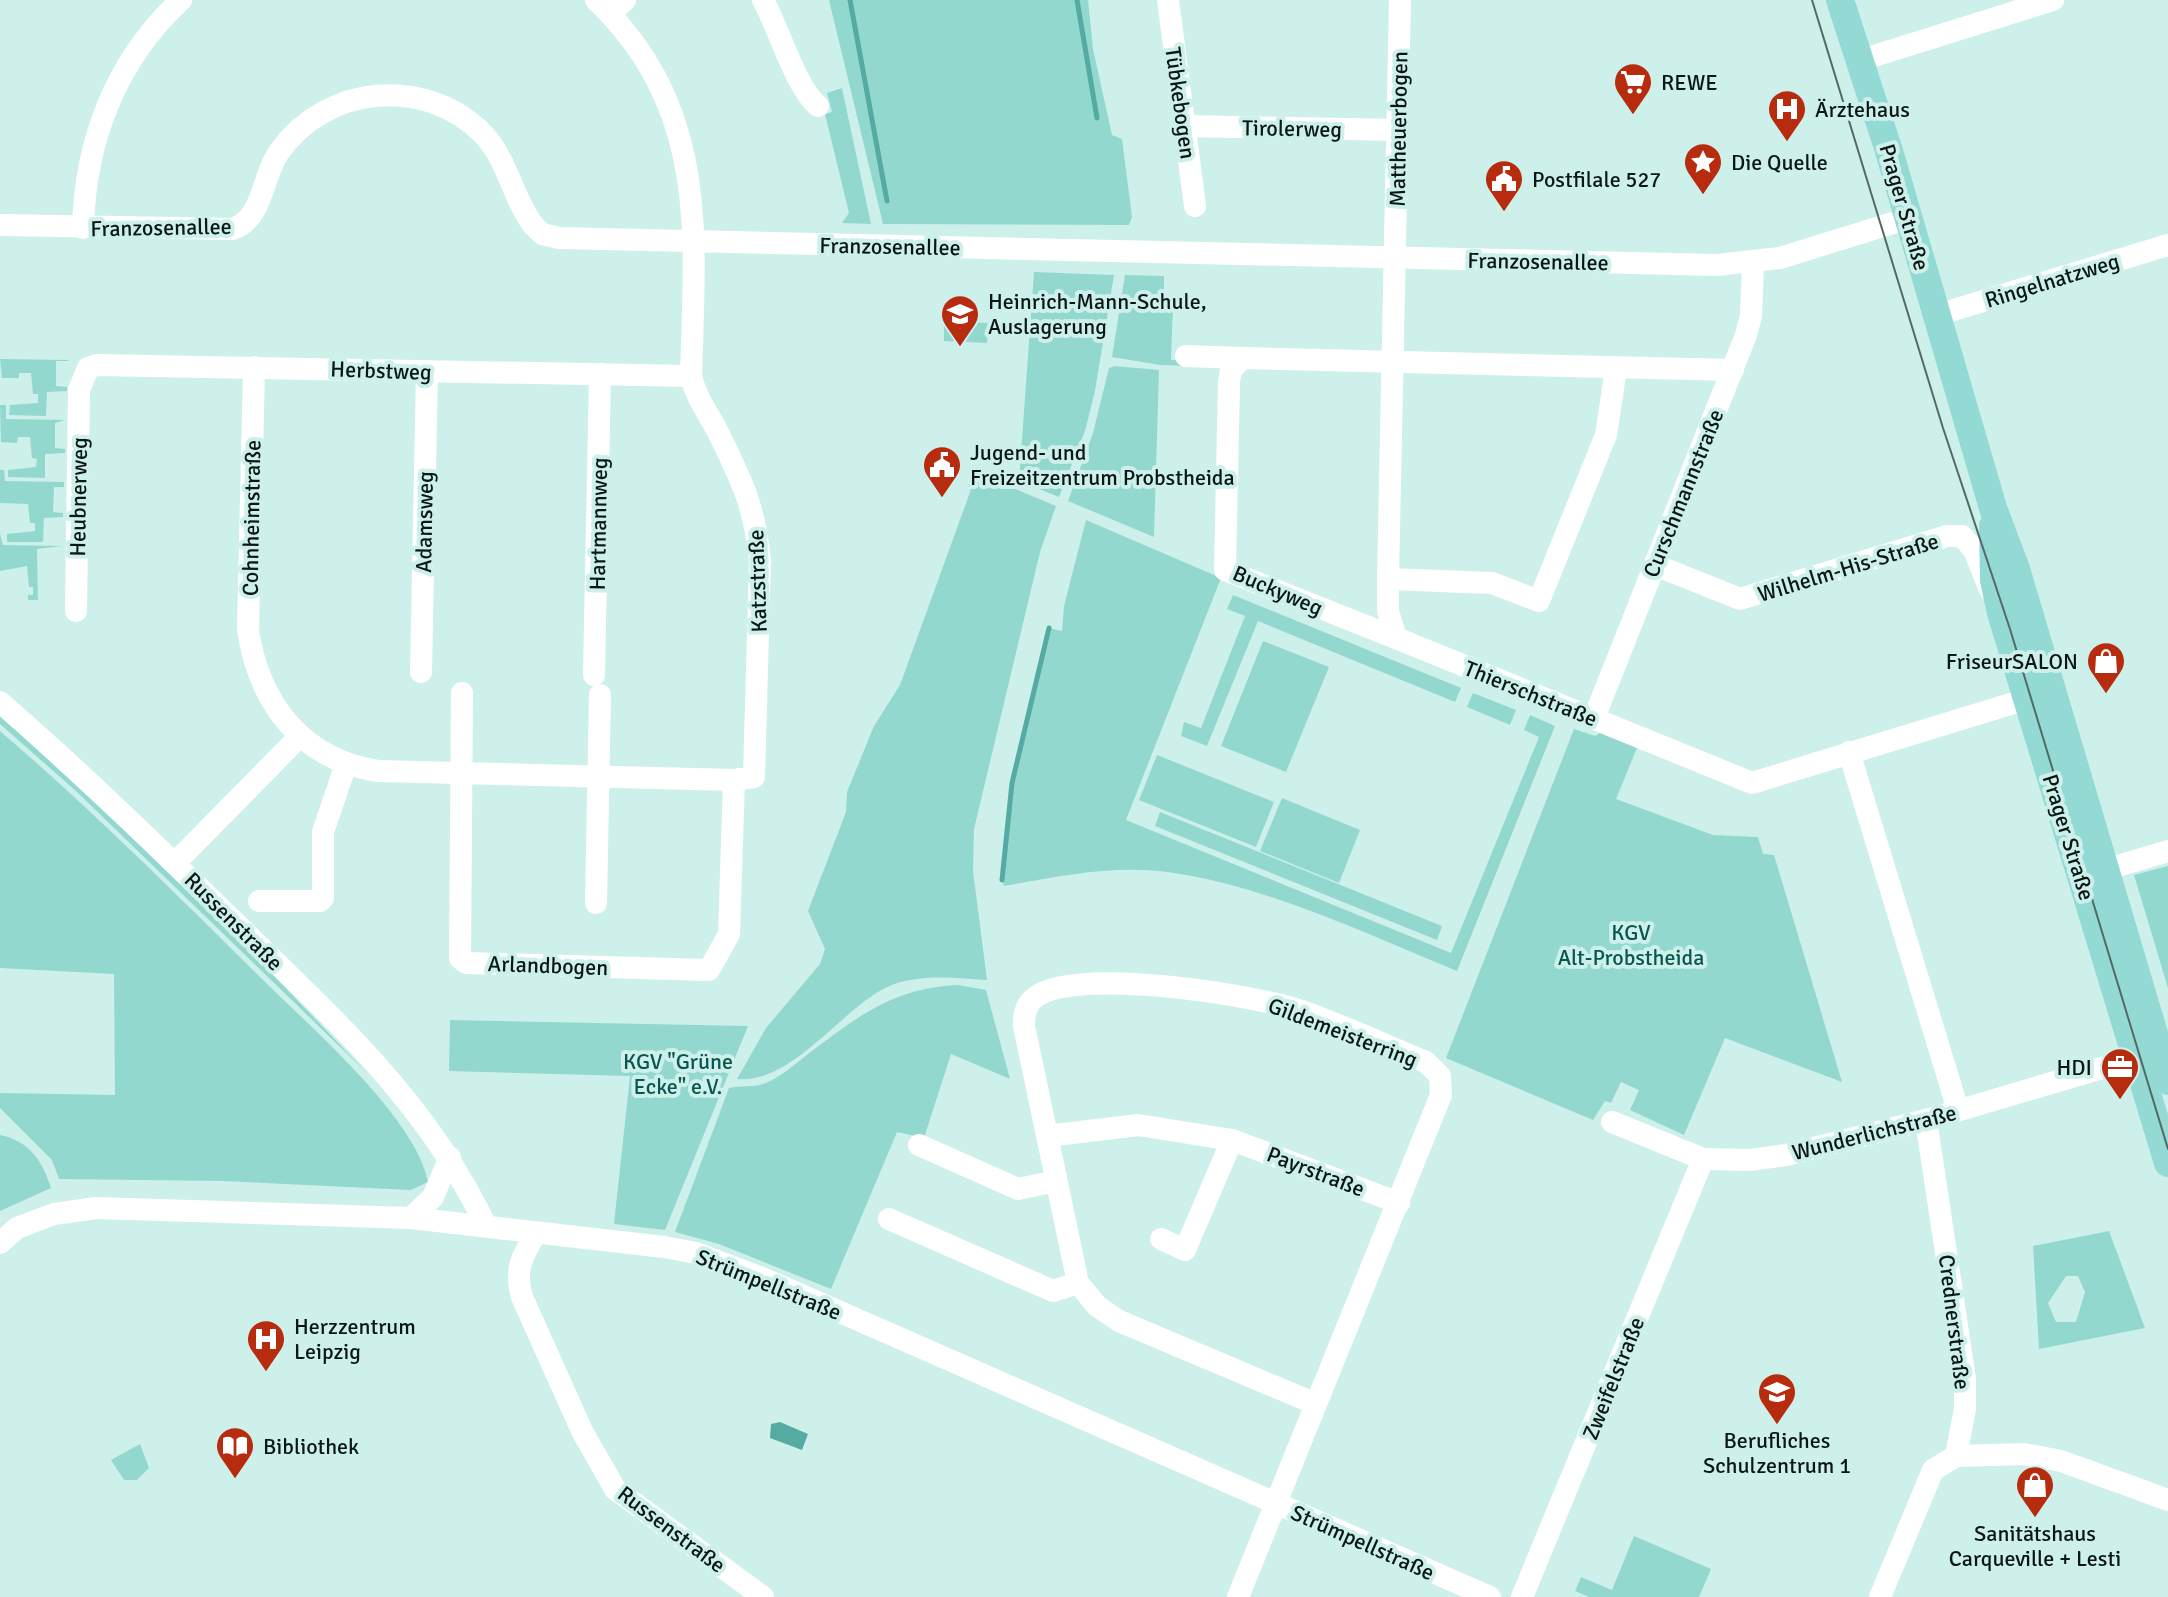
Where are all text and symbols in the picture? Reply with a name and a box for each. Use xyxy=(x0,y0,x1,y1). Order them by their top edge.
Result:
street label: Tübkebogen xyxy=(1159,45,1202,161)
street label: Mattheuerbogen xyxy=(1384,51,1413,207)
supermarket icon: REWE xyxy=(1612,61,1654,116)
place label: REWE xyxy=(1661,69,1718,96)
hospital icon: Ärztehaus xyxy=(1766,88,1808,143)
place label: Ärztehaus xyxy=(1815,96,1910,123)
street label: Tirolerweg xyxy=(1242,114,1342,143)
place icon: Die Quelle xyxy=(1682,141,1724,196)
street label: Prager Straße xyxy=(1874,141,1935,274)
place label: Die Quelle xyxy=(1731,149,1828,176)
public building icon: Postfilale 527 xyxy=(1483,158,1525,213)
place label: Postfilale 527 xyxy=(1532,166,1661,193)
street label: Franzosenallee xyxy=(90,213,232,242)
street label: Franzosenallee xyxy=(819,232,961,261)
street label: Franzosenallee xyxy=(1467,247,1609,276)
street label: Ringelnatzweg xyxy=(1982,247,2123,314)
place label: Heinrich-Mann-Schule, Auslagerung xyxy=(988,288,1207,340)
school or university icon: Heinrich-Mann-Schule, Auslagerung xyxy=(939,293,981,348)
street label: Herbstweg xyxy=(330,355,432,386)
street label: Curschmannstraße xyxy=(1637,405,1730,581)
street label: Heubnerweg xyxy=(64,437,93,557)
place label: Jugend- und Freizeitzentrum Probstheida xyxy=(970,439,1235,491)
street label: Cohnheimstraße xyxy=(237,440,266,596)
public building icon: Jugend- und Freizeitzentrum Probstheida xyxy=(921,444,963,499)
street label: Hartmannweg xyxy=(584,457,613,591)
street label: Adamsweg xyxy=(410,471,439,573)
street label: Wilhelm-His-Straße xyxy=(1754,527,1942,608)
street label: Katzstraße xyxy=(742,529,773,633)
street label: Buckyweg xyxy=(1229,559,1327,621)
shop icon: FriseurSALON xyxy=(2085,640,2127,695)
place label: FriseurSALON xyxy=(1946,648,2078,675)
street label: Thierschstraße xyxy=(1460,655,1601,732)
street label: Prager Straße xyxy=(2037,771,2101,904)
street label: Russenstraße xyxy=(179,866,289,976)
park label: KGV Alt-Probstheida xyxy=(1558,919,1704,971)
street label: Arlandbogen xyxy=(487,950,609,981)
street label: Gildemeisterring xyxy=(1264,992,1421,1073)
office icon: HDI xyxy=(2099,1046,2141,1101)
park label: KGV "Grüne Ecke" e.V. xyxy=(623,1048,733,1100)
place label: HDI xyxy=(2056,1054,2092,1081)
street label: Wunderlichstraße xyxy=(1789,1099,1959,1166)
street label: Payrstraße xyxy=(1263,1140,1368,1202)
street label: Strümpellstraße xyxy=(692,1243,845,1326)
street label: Crednerstraße xyxy=(1933,1253,1976,1391)
place label: Herzzentrum Leipzig xyxy=(294,1313,416,1365)
street label: Zweifelstraße xyxy=(1577,1313,1650,1443)
hospital icon: Herzzentrum Leipzig xyxy=(245,1318,287,1373)
school or university icon: Berufliches Schulzentrum 1 xyxy=(1756,1371,1798,1426)
library icon: Bibliothek xyxy=(214,1425,256,1480)
place label: Berufliches Schulzentrum 1 xyxy=(1703,1427,1851,1479)
place label: Bibliothek xyxy=(263,1433,359,1460)
shop icon: Sanitätshaus Carqueville + Lesti xyxy=(2014,1464,2056,1519)
street label: Russenstraße xyxy=(612,1480,731,1579)
street label: Strümpellstraße xyxy=(1287,1499,1439,1586)
place label: Sanitätshaus Carqueville + Lesti xyxy=(1949,1520,2121,1572)

